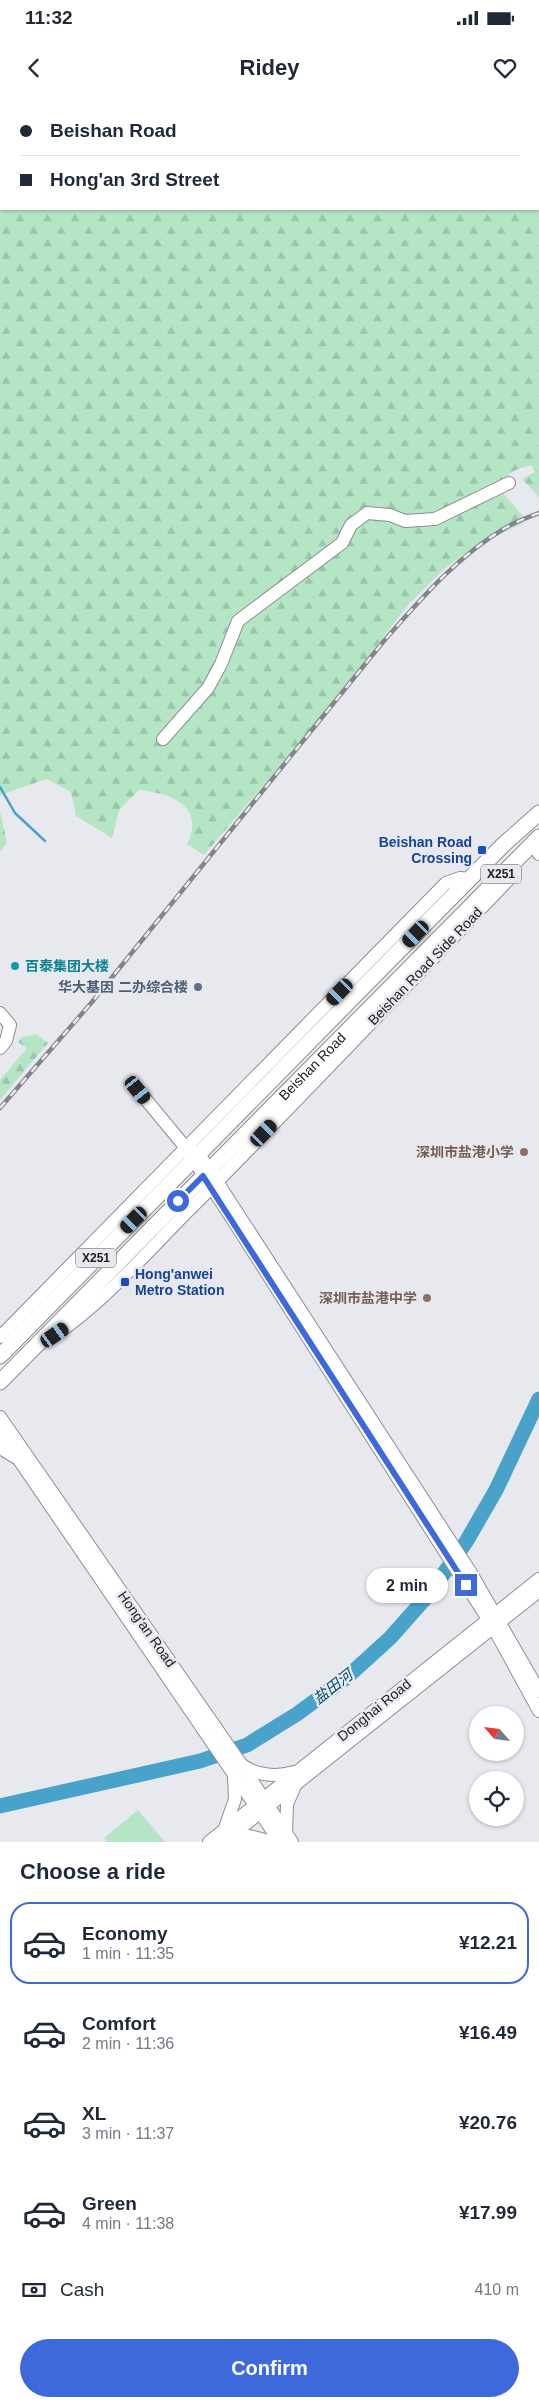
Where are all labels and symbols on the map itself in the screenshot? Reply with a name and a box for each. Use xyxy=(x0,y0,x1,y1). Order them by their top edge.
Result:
place label: Beishan Road Crossing xyxy=(379,834,472,866)
marker: Beishan Road Crossing xyxy=(476,844,488,856)
road number: X251 xyxy=(481,864,521,884)
street label: Beishan Road Side Road xyxy=(365,904,485,1028)
car xyxy=(400,918,431,950)
place label: 百泰集团大楼 xyxy=(25,958,109,974)
marker: 百泰集团大楼 xyxy=(9,960,21,972)
car xyxy=(324,976,355,1008)
place label: 华大基因 二办综合楼 xyxy=(58,979,188,995)
marker: 华大基因 二办综合楼 xyxy=(192,981,204,993)
street label: Beishan Road xyxy=(276,1029,349,1103)
car xyxy=(122,1074,153,1106)
car xyxy=(248,1117,279,1149)
place label: 深圳市盐港小学 xyxy=(416,1144,514,1160)
marker: 深圳市盐港小学 xyxy=(518,1146,530,1158)
route start xyxy=(167,1190,189,1212)
car xyxy=(118,1204,149,1236)
road number: X251 xyxy=(76,1248,116,1268)
place label: Hong'anwei Metro Station xyxy=(135,1266,224,1298)
marker: Hong'anwei Metro Station xyxy=(119,1276,131,1288)
place label: 深圳市盐港中学 xyxy=(319,1290,417,1306)
marker: 深圳市盐港中学 xyxy=(421,1292,433,1304)
car xyxy=(38,1320,71,1350)
callout: 2 min xyxy=(366,1568,448,1602)
route end xyxy=(455,1574,477,1596)
street label: Hong'an Road xyxy=(115,1588,179,1670)
water label: 盐田河 xyxy=(310,1664,358,1707)
street label: Donghai Road xyxy=(334,1676,414,1744)
north arrow xyxy=(469,1706,524,1761)

